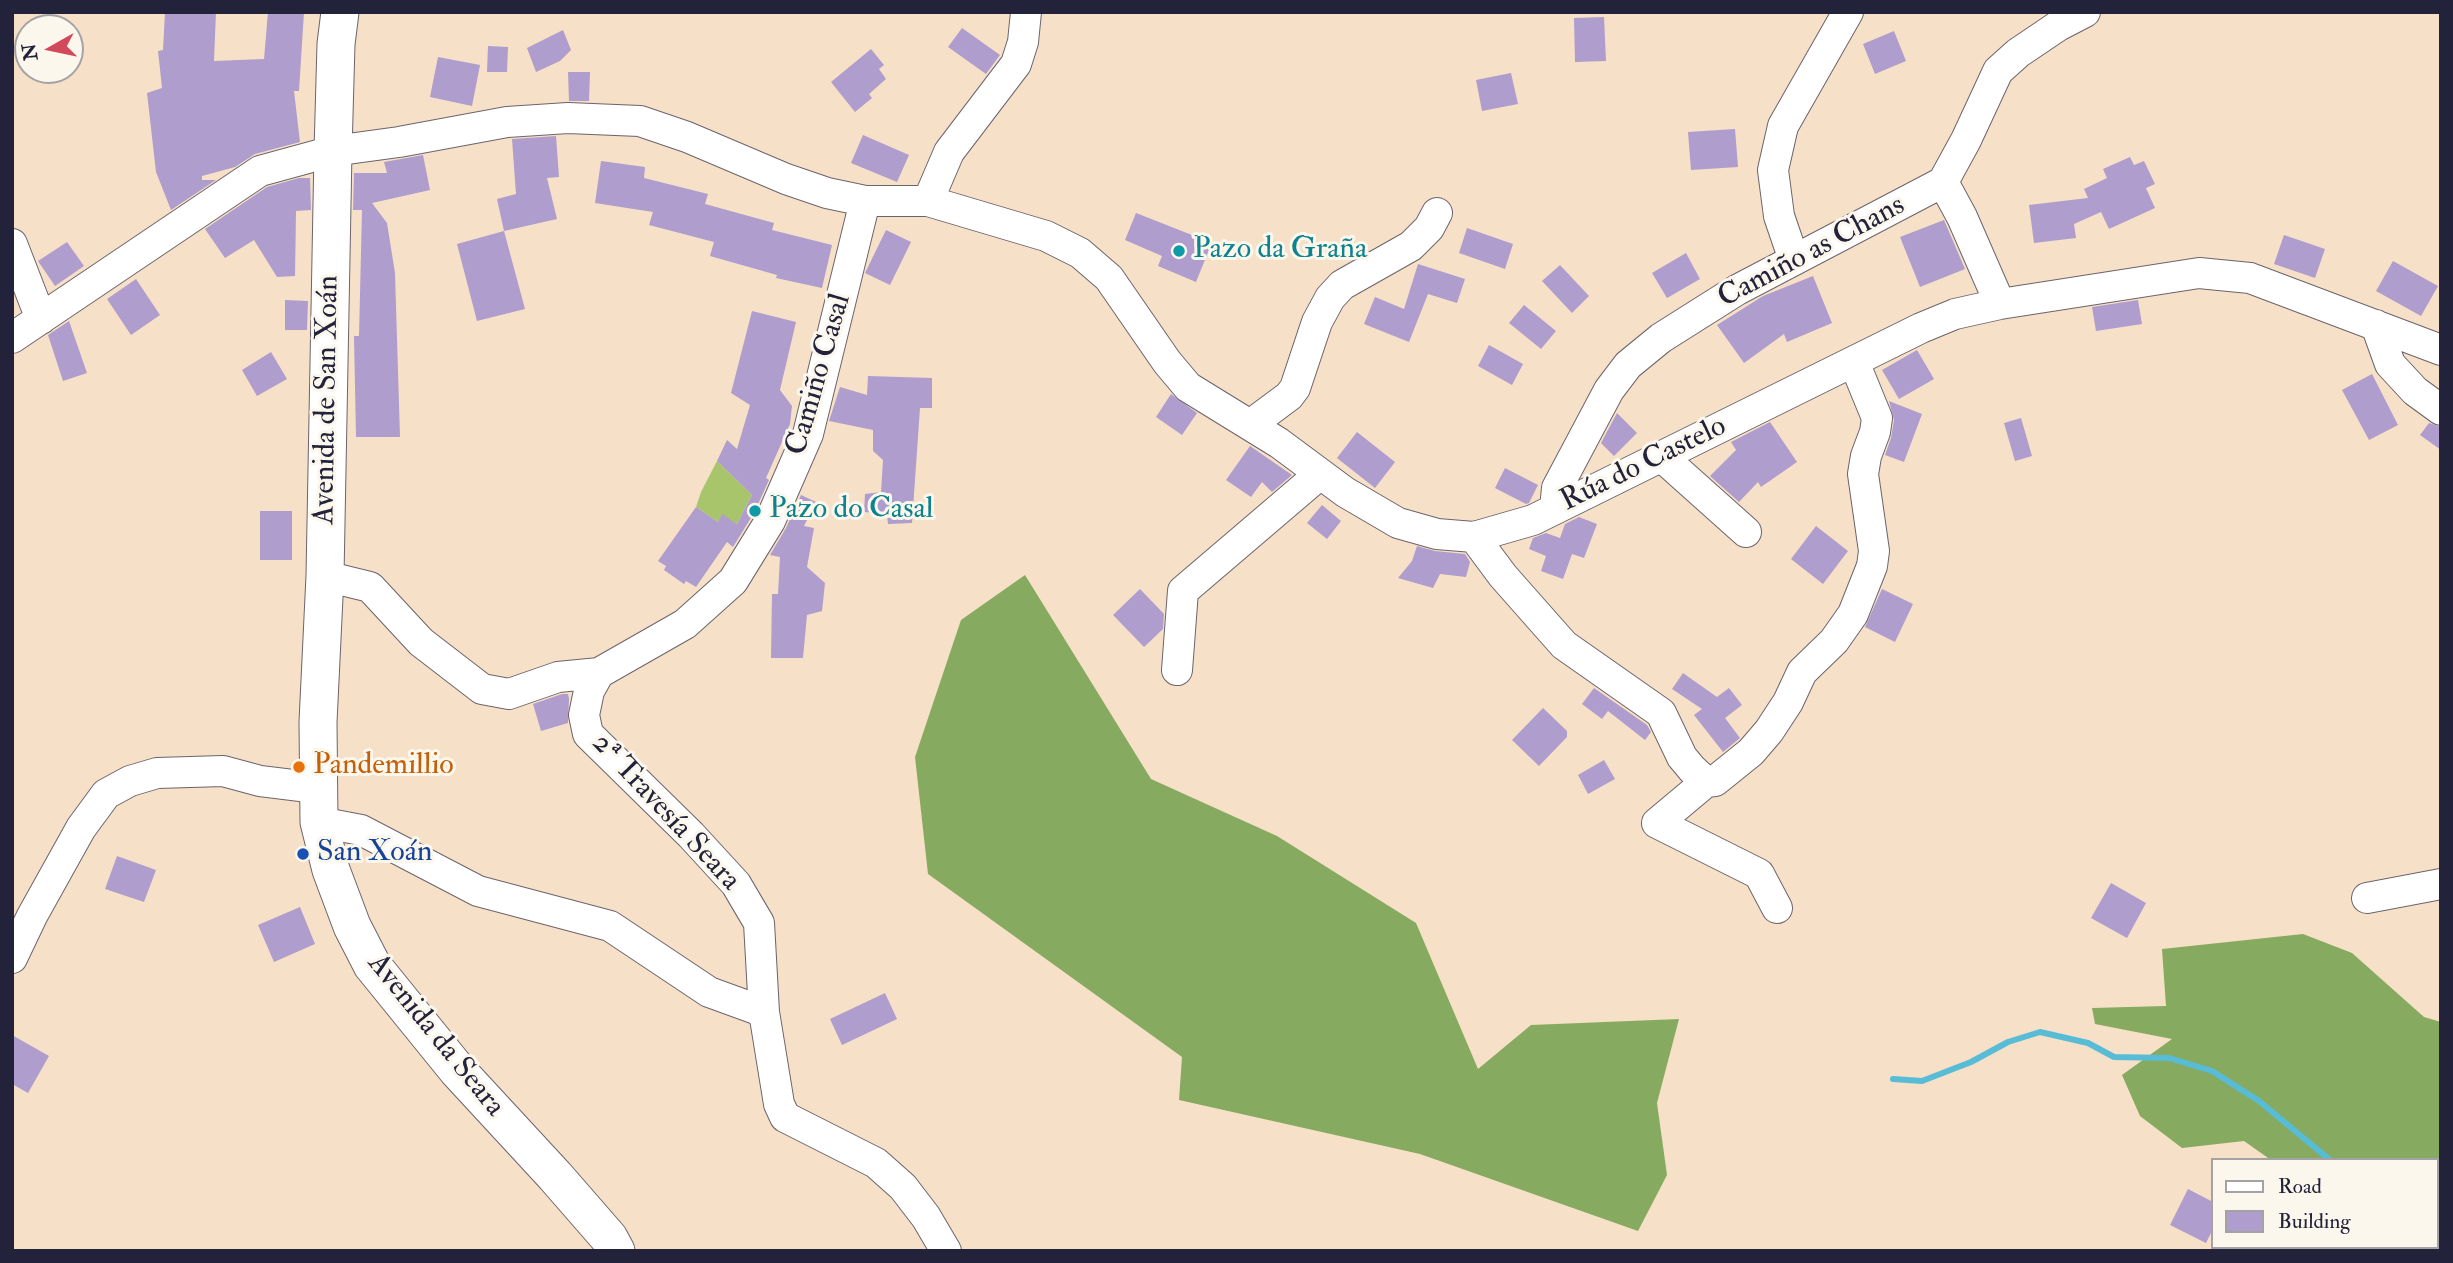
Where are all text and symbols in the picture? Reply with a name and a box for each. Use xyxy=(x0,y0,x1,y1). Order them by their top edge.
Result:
north arrow xyxy=(14,14,84,84)
text: N xyxy=(17,42,43,62)
street label: Camiño as Chans xyxy=(1712,189,1912,317)
place label: Pazo da Graña xyxy=(1193,233,1367,269)
marker: Pazo da Graña xyxy=(1171,243,1187,259)
street label: Avenida de San Xoán xyxy=(308,275,348,525)
street label: Camiño Casal xyxy=(780,290,860,460)
street label: Rúa do Castelo xyxy=(1555,409,1733,521)
place label: Pazo do Casal xyxy=(769,493,933,529)
marker: Pazo do Casal xyxy=(747,503,763,519)
street label: 2ª Travesía Seara xyxy=(583,727,747,899)
place label: Pandemillio xyxy=(313,749,454,785)
marker: Pandemillio xyxy=(291,759,307,775)
place label: San Xoán xyxy=(317,836,433,872)
marker: San Xoán xyxy=(295,846,311,862)
street label: Avenida da Seara xyxy=(358,947,512,1125)
legend xyxy=(2212,1158,2439,1249)
text: Road xyxy=(2278,1173,2322,1200)
text: Building xyxy=(2278,1208,2351,1235)

